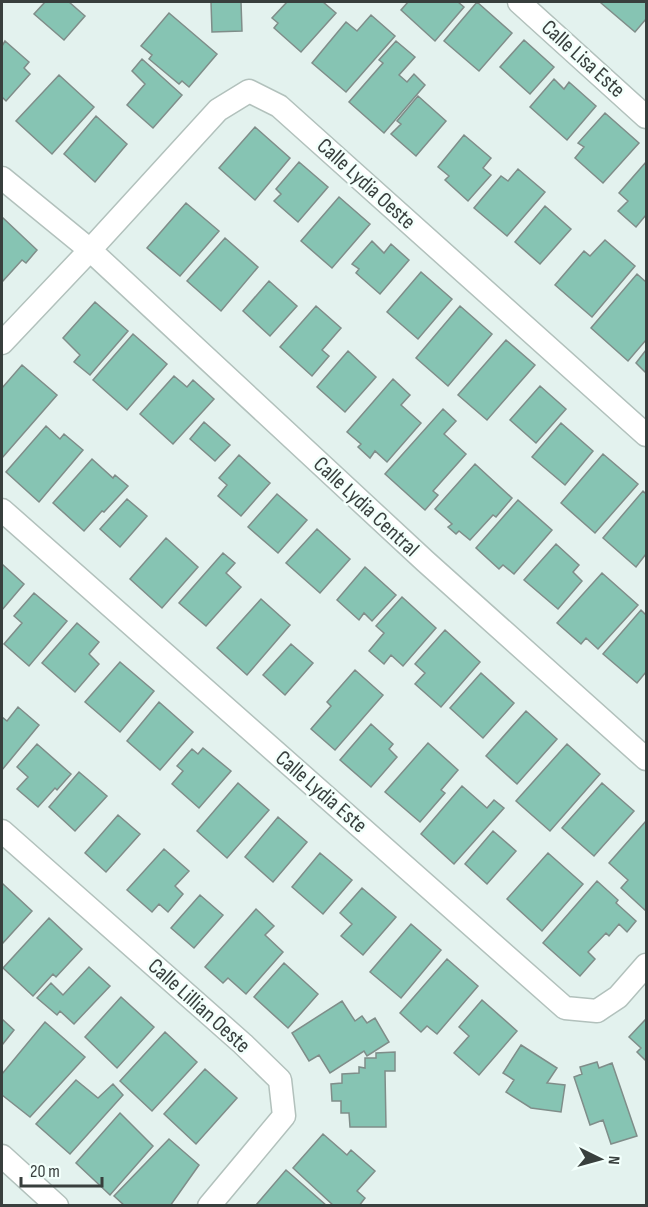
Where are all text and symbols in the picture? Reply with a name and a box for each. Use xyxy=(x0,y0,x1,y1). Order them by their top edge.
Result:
street label: Calle Lisa Este xyxy=(535,14,631,104)
street label: Calle Lydia Oeste xyxy=(311,133,421,235)
street label: Calle Lydia Central xyxy=(308,451,424,563)
street label: Calle Lydia Este xyxy=(270,745,372,839)
street label: Calle Lillian Oeste xyxy=(142,953,256,1059)
north arrow xyxy=(570,1129,630,1189)
scale bar xyxy=(21,1150,102,1188)
text: N xyxy=(604,1155,623,1165)
text: 20 m xyxy=(30,1161,60,1182)

